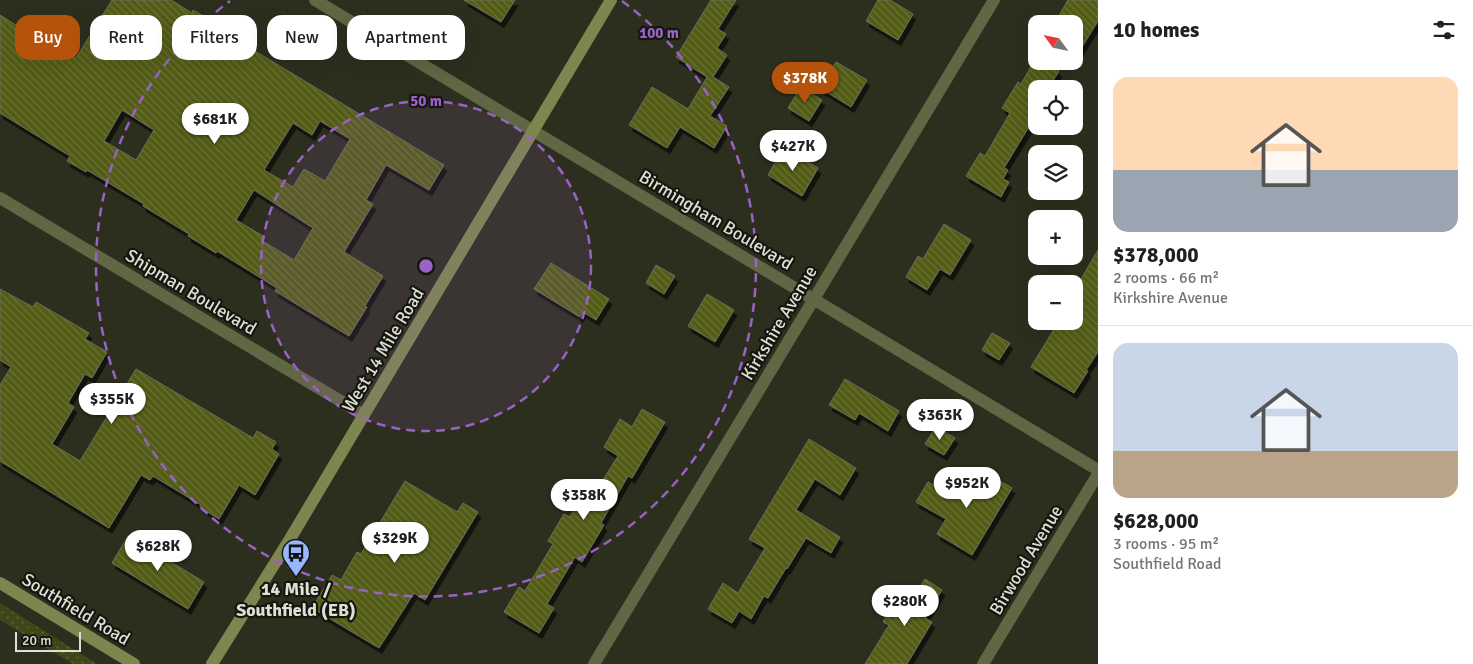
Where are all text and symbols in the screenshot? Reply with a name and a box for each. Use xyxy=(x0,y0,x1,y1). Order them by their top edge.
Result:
chip: Buy xyxy=(15,15,80,60)
chip: Rent xyxy=(90,15,162,60)
chip: Filters xyxy=(172,15,257,60)
chip: New xyxy=(267,15,337,60)
chip: Apartment xyxy=(347,15,465,60)
north arrow xyxy=(1028,15,1082,70)
map controls xyxy=(1028,15,1083,330)
icon: filters xyxy=(1430,16,1458,44)
text: 10 homes xyxy=(1113,17,1199,43)
text: 100 m xyxy=(639,24,679,42)
pin: $378K xyxy=(770,62,840,104)
text: $378K xyxy=(783,68,827,88)
button: locate xyxy=(1028,80,1083,135)
text: 50 m xyxy=(410,92,442,110)
pin: $681K xyxy=(180,102,250,145)
text: $681K xyxy=(193,109,237,129)
icon: home xyxy=(1241,110,1331,200)
pin: $427K xyxy=(758,130,828,172)
text: $427K xyxy=(771,136,815,156)
button: layers xyxy=(1028,145,1083,200)
street label: Birmingham Boulevard xyxy=(635,165,797,275)
button: + xyxy=(1028,210,1083,265)
text: $378,000 xyxy=(1113,242,1199,268)
street label: Shipman Boulevard xyxy=(122,244,260,340)
centre of rings xyxy=(417,257,435,275)
street label: Kirkshire Avenue xyxy=(736,262,822,384)
text: 2 rooms · 66 m² xyxy=(1113,268,1219,288)
button: − xyxy=(1028,275,1083,330)
street label: West 14 Mile Road xyxy=(337,284,429,416)
text: Kirkshire Avenue xyxy=(1113,288,1228,308)
icon: home xyxy=(1241,375,1331,465)
pin: $355K xyxy=(77,382,147,425)
text: $355K xyxy=(90,389,134,409)
pin: $363K xyxy=(905,398,975,441)
text: $363K xyxy=(918,405,962,425)
pin: $952K xyxy=(932,466,1002,509)
text: $952K xyxy=(945,473,989,493)
pin: $358K xyxy=(549,478,619,521)
text: $358K xyxy=(562,485,606,505)
street label: Birwood Avenue xyxy=(985,501,1067,619)
text: $628,000 xyxy=(1113,508,1199,534)
pin: $329K xyxy=(360,522,430,564)
text: $329K xyxy=(373,528,417,548)
pin: $628K xyxy=(123,530,193,572)
text: 3 rooms · 95 m² xyxy=(1113,534,1219,554)
text: $628K xyxy=(136,536,180,556)
bus stop icon: 14 Mile / Southfield (EB) xyxy=(281,538,311,577)
text: Southfield Road xyxy=(1113,554,1221,574)
street label: Southfield Road xyxy=(18,568,134,650)
place label: 14 Mile / Southfield (EB) xyxy=(236,578,356,621)
pin: $280K xyxy=(870,584,940,627)
text: $280K xyxy=(883,591,927,611)
scale bar xyxy=(15,629,81,652)
text: 20 m xyxy=(22,632,51,649)

